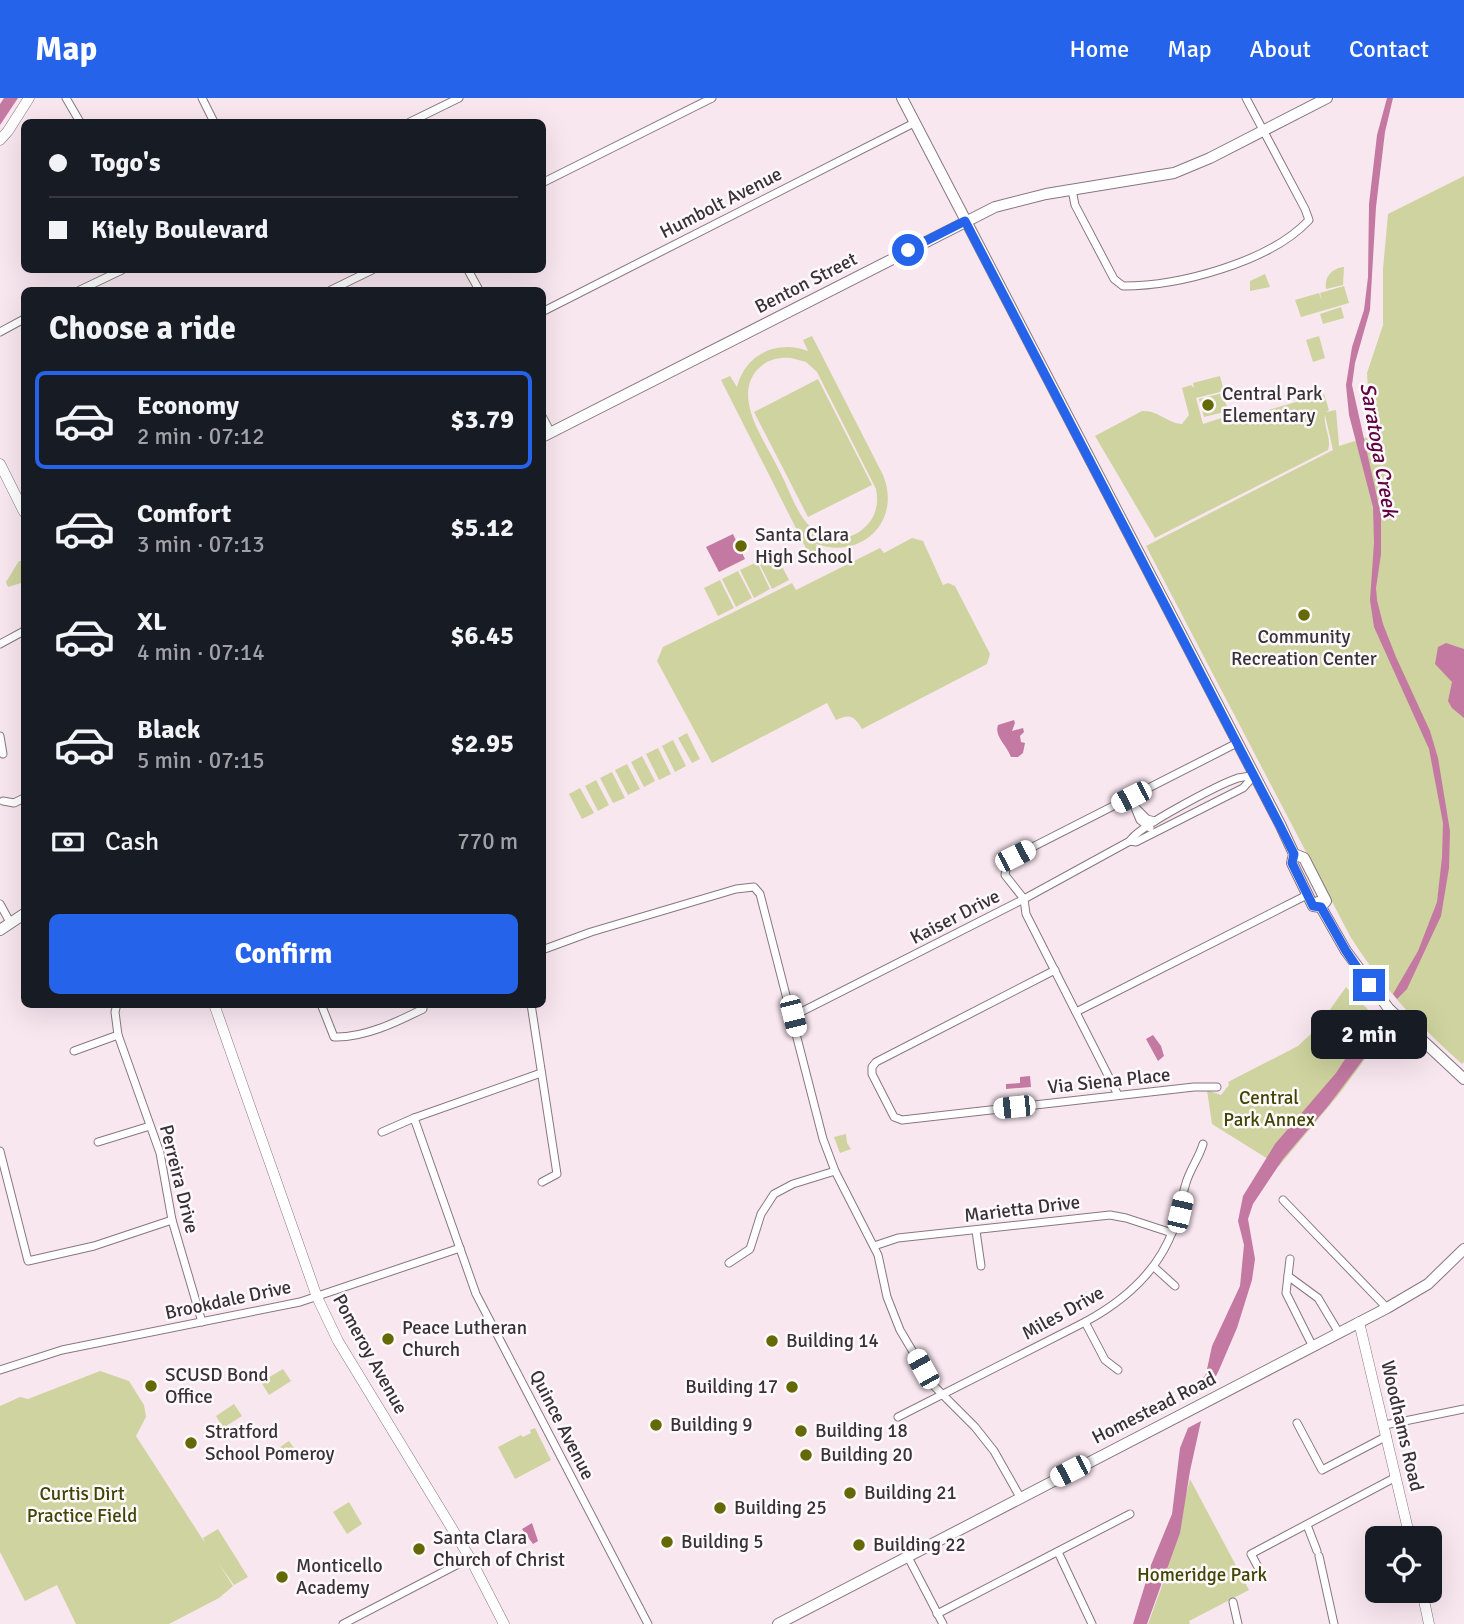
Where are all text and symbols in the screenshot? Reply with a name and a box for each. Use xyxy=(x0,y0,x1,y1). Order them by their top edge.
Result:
text: Map xyxy=(35,29,97,70)
text: Home xyxy=(1069,34,1129,64)
text: Map xyxy=(1167,34,1212,64)
text: About xyxy=(1250,34,1311,64)
text: Contact xyxy=(1349,34,1429,64)
text: Togo's xyxy=(91,147,161,179)
street label: Humbolt Avenue xyxy=(656,162,786,244)
text: Kiely Boulevard xyxy=(91,214,268,246)
route start xyxy=(892,234,924,266)
street label: Benton Street xyxy=(751,247,862,319)
text: Choose a ride xyxy=(49,309,236,348)
water label: Saratoga Creek xyxy=(1354,381,1404,522)
place label: Central Park Elementary xyxy=(1222,382,1323,428)
icon: car xyxy=(53,389,116,452)
text: Economy xyxy=(137,390,239,422)
marker: Central Park Elementary xyxy=(1200,397,1216,413)
text: $3.79 xyxy=(450,404,514,436)
text: 2 min · 07:12 xyxy=(137,422,265,451)
icon: car xyxy=(53,497,116,560)
text: Comfort xyxy=(137,498,231,530)
text: $5.12 xyxy=(450,512,514,544)
place label: Santa Clara High School xyxy=(755,523,853,569)
text: 3 min · 07:13 xyxy=(137,530,265,559)
marker: Santa Clara High School xyxy=(733,538,749,554)
icon: car xyxy=(53,605,116,668)
text: XL xyxy=(137,606,167,638)
marker: Community Recreation Center xyxy=(1296,607,1312,623)
text: $6.45 xyxy=(450,620,514,652)
place label: Community Recreation Center xyxy=(1231,625,1377,671)
text: 4 min · 07:14 xyxy=(137,638,265,667)
icon: car xyxy=(53,713,116,776)
text: Black xyxy=(137,714,200,746)
text: $2.95 xyxy=(450,728,514,760)
text: 5 min · 07:15 xyxy=(137,746,265,775)
car xyxy=(1108,778,1155,816)
icon: cash xyxy=(49,823,87,861)
text: Cash xyxy=(105,826,159,858)
text: 770 m xyxy=(457,827,518,856)
car xyxy=(992,837,1039,875)
street label: Kaiser Drive xyxy=(906,884,1004,950)
button: Confirm xyxy=(49,914,518,994)
route end xyxy=(1353,969,1385,1001)
car xyxy=(778,993,809,1039)
callout: 2 min xyxy=(1311,1010,1427,1058)
text: 2 min xyxy=(1341,1020,1397,1049)
street label: Via Siena Place xyxy=(1046,1063,1172,1099)
park label: Central Park Annex xyxy=(1223,1086,1315,1132)
car xyxy=(993,1094,1036,1120)
street label: Perreira Drive xyxy=(154,1122,204,1236)
car xyxy=(1166,1189,1195,1235)
street label: Marietta Drive xyxy=(963,1190,1081,1228)
street label: Brookdale Drive xyxy=(163,1275,293,1325)
street label: Miles Drive xyxy=(1018,1281,1108,1345)
street label: Pomeroy Avenue xyxy=(327,1290,413,1418)
place label: Peace Lutheran Church xyxy=(402,1316,527,1362)
place label: Building 14 xyxy=(786,1329,879,1353)
marker: Peace Lutheran Church xyxy=(380,1331,396,1347)
marker: Building 14 xyxy=(764,1333,780,1349)
car xyxy=(904,1346,943,1392)
street label: Woodhams Road xyxy=(1375,1358,1429,1494)
place label: SCUSD Bond Office xyxy=(165,1363,269,1409)
street label: Quince Avenue xyxy=(524,1366,600,1484)
street label: Homestead Road xyxy=(1088,1366,1220,1450)
place label: Building 17 xyxy=(685,1375,778,1399)
marker: SCUSD Bond Office xyxy=(143,1378,159,1394)
marker: Building 17 xyxy=(784,1379,800,1395)
place label: Building 9 xyxy=(670,1413,752,1437)
marker: Building 9 xyxy=(648,1417,664,1433)
place label: Building 18 xyxy=(815,1419,908,1443)
place label: Stratford School Pomeroy xyxy=(205,1420,334,1466)
marker: Building 18 xyxy=(793,1423,809,1439)
marker: Stratford School Pomeroy xyxy=(183,1435,199,1451)
place label: Building 20 xyxy=(820,1443,913,1467)
marker: Building 20 xyxy=(798,1447,814,1463)
car xyxy=(1047,1452,1094,1490)
place label: Building 21 xyxy=(864,1481,957,1505)
park label: Curtis Dirt Practice Field xyxy=(27,1482,137,1528)
marker: Building 21 xyxy=(842,1485,858,1501)
place label: Building 25 xyxy=(734,1496,827,1520)
marker: Building 25 xyxy=(712,1500,728,1516)
place label: Santa Clara Church of Christ xyxy=(433,1526,565,1572)
map controls xyxy=(1365,1526,1442,1603)
button: locate xyxy=(1365,1526,1442,1603)
place label: Building 5 xyxy=(681,1530,763,1554)
place label: Building 22 xyxy=(873,1533,966,1557)
marker: Building 5 xyxy=(659,1534,675,1550)
marker: Building 22 xyxy=(851,1537,867,1553)
marker: Santa Clara Church of Christ xyxy=(411,1541,427,1557)
place label: Monticello Academy xyxy=(296,1554,383,1600)
park label: Homeridge Park xyxy=(1137,1563,1268,1587)
marker: Monticello Academy xyxy=(274,1569,290,1585)

